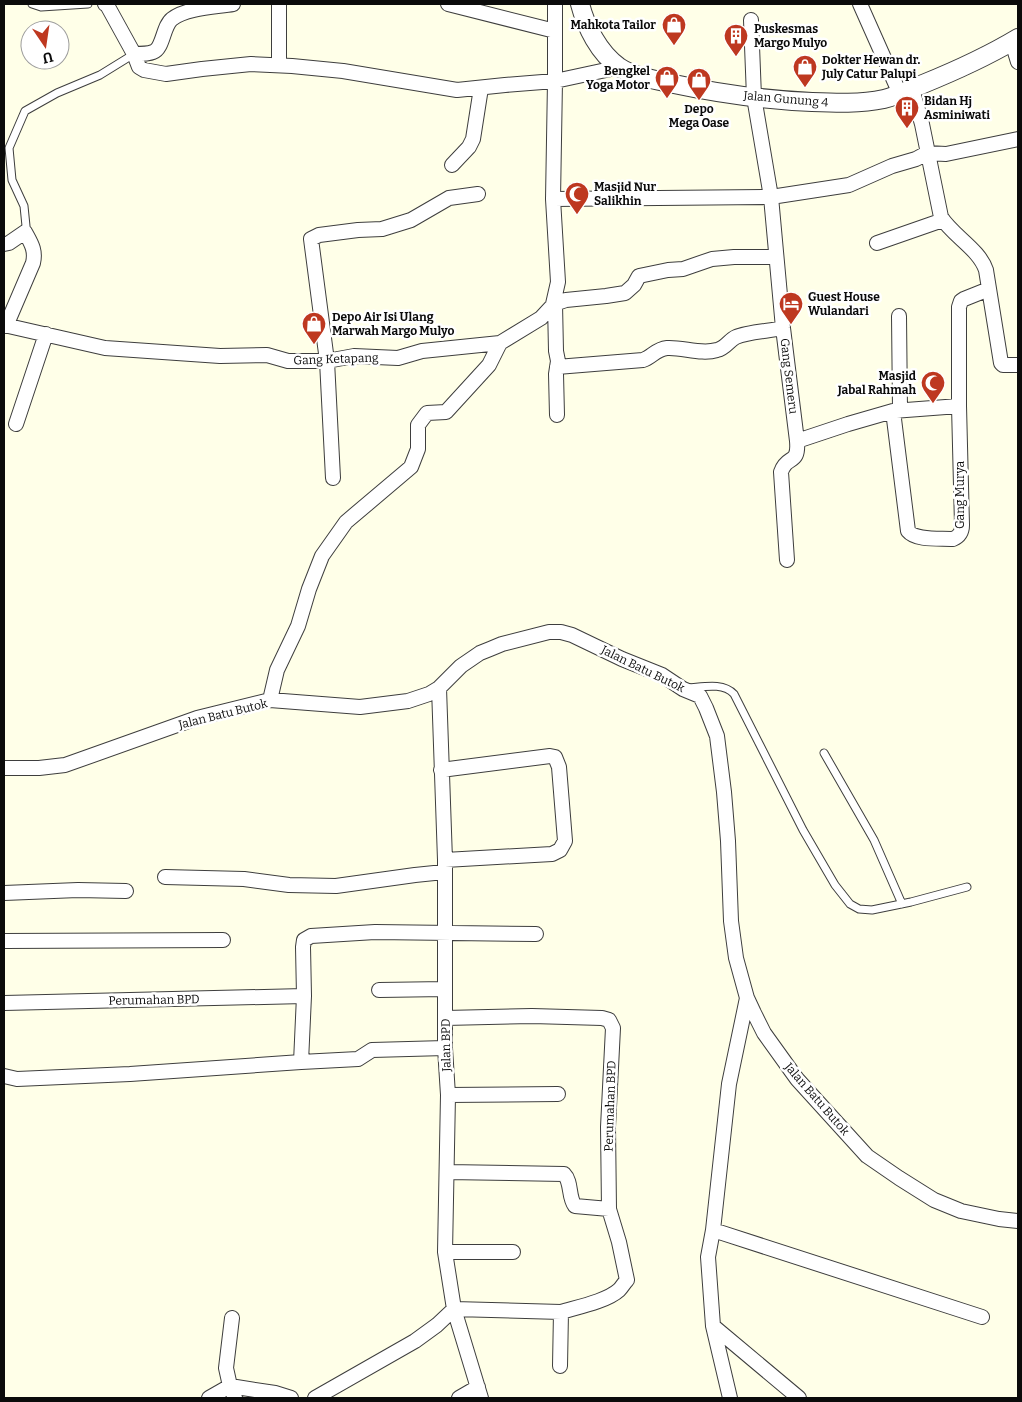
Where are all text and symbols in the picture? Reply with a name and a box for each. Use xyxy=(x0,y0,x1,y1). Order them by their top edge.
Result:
shop icon: Mahkota Tailor xyxy=(661,12,687,46)
place label: Mahkota Tailor xyxy=(570,18,656,32)
north arrow xyxy=(20,20,70,70)
place label: Puskesmas Margo Mulyo xyxy=(754,22,827,50)
building icon: Puskesmas Margo Mulyo xyxy=(723,23,749,57)
text: U xyxy=(40,48,55,67)
place label: Dokter Hewan dr. July Catur Palupi xyxy=(821,53,921,81)
shop icon: Dokter Hewan dr. July Catur Palupi xyxy=(792,54,818,88)
place label: Bengkel Yoga Motor xyxy=(586,64,650,92)
shop icon: Bengkel Yoga Motor xyxy=(654,65,680,99)
shop icon: Depo Mega Oase xyxy=(686,67,712,101)
street label: Jalan Gunung 4 xyxy=(742,88,829,110)
place label: Bidan Hj Asminiwati xyxy=(924,94,990,122)
building icon: Bidan Hj Asminiwati xyxy=(894,95,920,129)
place label: Depo Mega Oase xyxy=(669,102,730,130)
place label: Masjid Nur Salikhin xyxy=(594,180,657,208)
mosque icon: Masjid Nur Salikhin xyxy=(564,181,590,215)
place label: Guest House Wulandari xyxy=(808,290,880,318)
hotel icon: Guest House Wulandari xyxy=(778,291,804,325)
place label: Depo Air Isi Ulang Marwah Margo Mulyo xyxy=(332,310,454,338)
shop icon: Depo Air Isi Ulang Marwah Margo Mulyo xyxy=(301,311,327,345)
street label: Gang Semeru xyxy=(777,337,801,415)
street label: Gang Ketapang xyxy=(293,351,379,367)
place label: Masjid Jabal Rahmah xyxy=(837,369,917,397)
mosque icon: Masjid Jabal Rahmah xyxy=(920,370,946,404)
street label: Gang Murya xyxy=(953,460,967,529)
street label: Jalan Batu Butok xyxy=(598,642,687,695)
street label: Jalan Batu Butok xyxy=(176,696,269,732)
street label: Perumahan BPD xyxy=(108,992,200,1008)
street label: Jalan BPD xyxy=(439,1018,453,1073)
street label: Jalan Batu Butok xyxy=(781,1059,852,1138)
street label: Perumahan BPD xyxy=(601,1060,619,1152)

